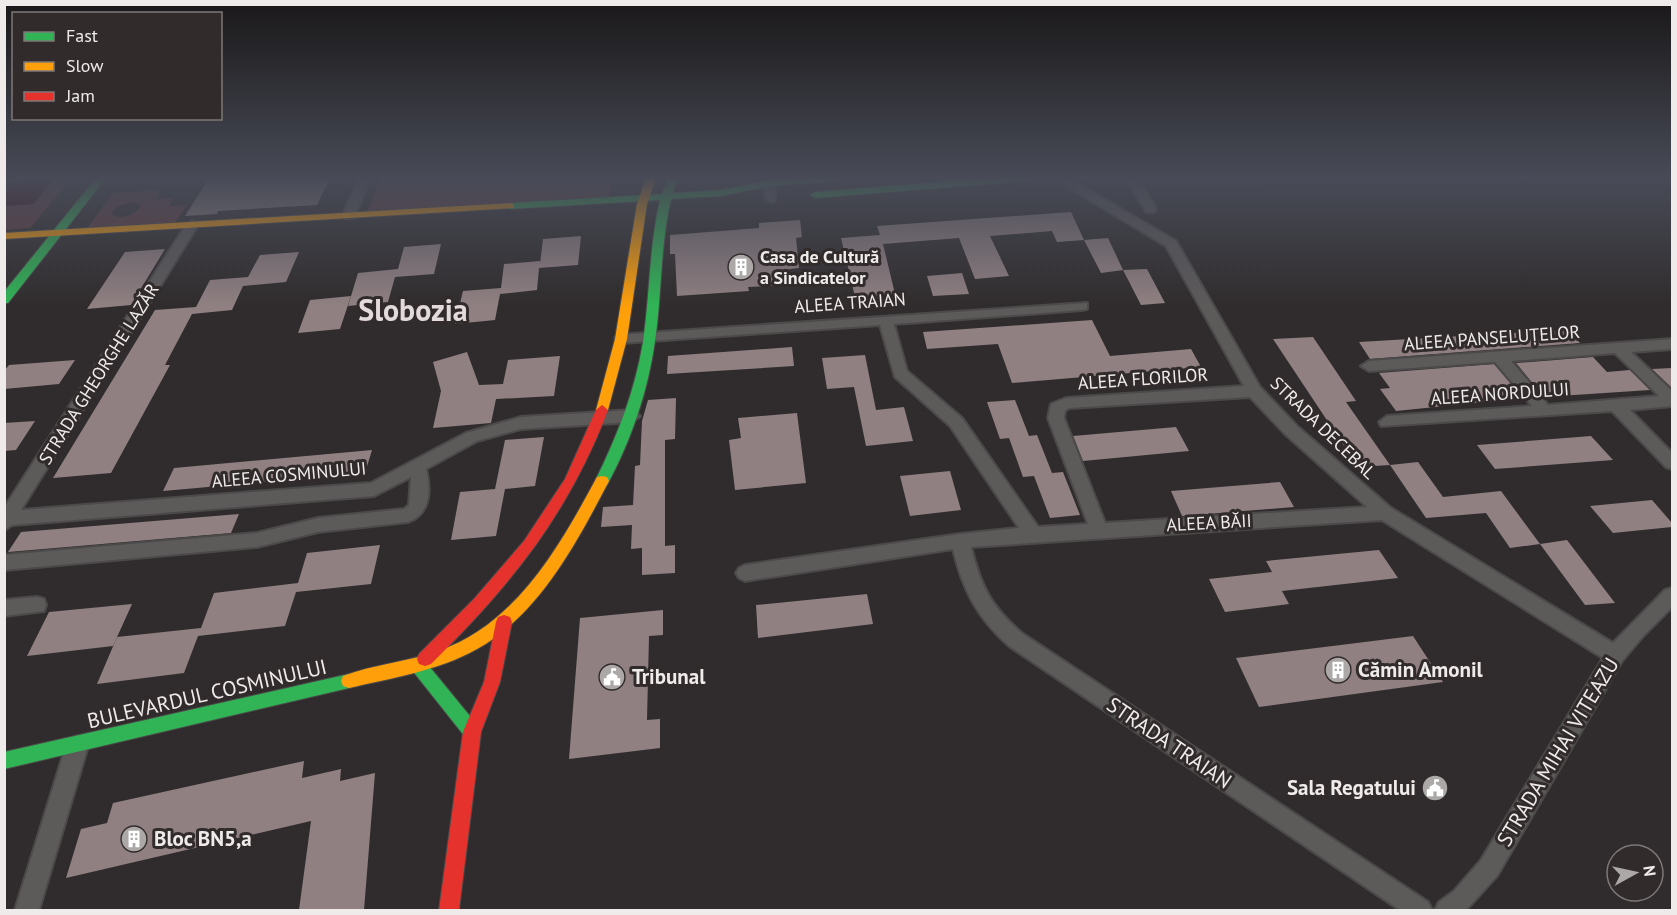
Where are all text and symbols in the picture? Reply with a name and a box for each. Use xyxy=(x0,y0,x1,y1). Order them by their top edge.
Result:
legend xyxy=(12,12,222,120)
text: Fast xyxy=(66,24,98,47)
text: Slow xyxy=(66,54,104,77)
text: Jam xyxy=(65,84,95,107)
place label: Casa de Cultură a Sindicatelor xyxy=(760,245,879,289)
building icon: Casa de Cultură a Sindicatelor xyxy=(726,252,756,282)
street label: STRADA GHEORGHE LAZĂR xyxy=(33,279,164,469)
street label: ALEEA TRAIAN xyxy=(793,287,907,318)
district label: Slobozia xyxy=(358,290,468,329)
street label: ALEEA PANSELUȚELOR xyxy=(1403,320,1581,355)
street label: ALEEA FLORILOR xyxy=(1077,362,1209,395)
street label: STRADA DECEBAL xyxy=(1266,371,1381,484)
street label: ALEEA NORDULUI xyxy=(1430,377,1570,410)
street label: ALEEA COSMINULUI xyxy=(211,456,367,493)
street label: ALEEA BĂII xyxy=(1166,509,1252,536)
street label: STRADA MIHAI VITEAZU xyxy=(1490,652,1625,851)
street label: BULEVARDUL COSMINULUI xyxy=(84,653,329,734)
building icon: Cămin Amonil xyxy=(1323,655,1353,685)
place label: Cămin Amonil xyxy=(1358,656,1484,683)
public building icon: Tribunal xyxy=(597,662,627,692)
place label: Tribunal xyxy=(632,663,706,690)
street label: STRADA TRAIAN xyxy=(1102,691,1237,794)
public building icon: Sala Regatului xyxy=(1420,773,1450,803)
place label: Sala Regatului xyxy=(1287,774,1416,801)
building icon: Bloc BN5,a xyxy=(119,824,149,854)
place label: Bloc BN5,a xyxy=(154,825,252,852)
north arrow xyxy=(1605,843,1665,903)
text: N xyxy=(1639,864,1660,878)

